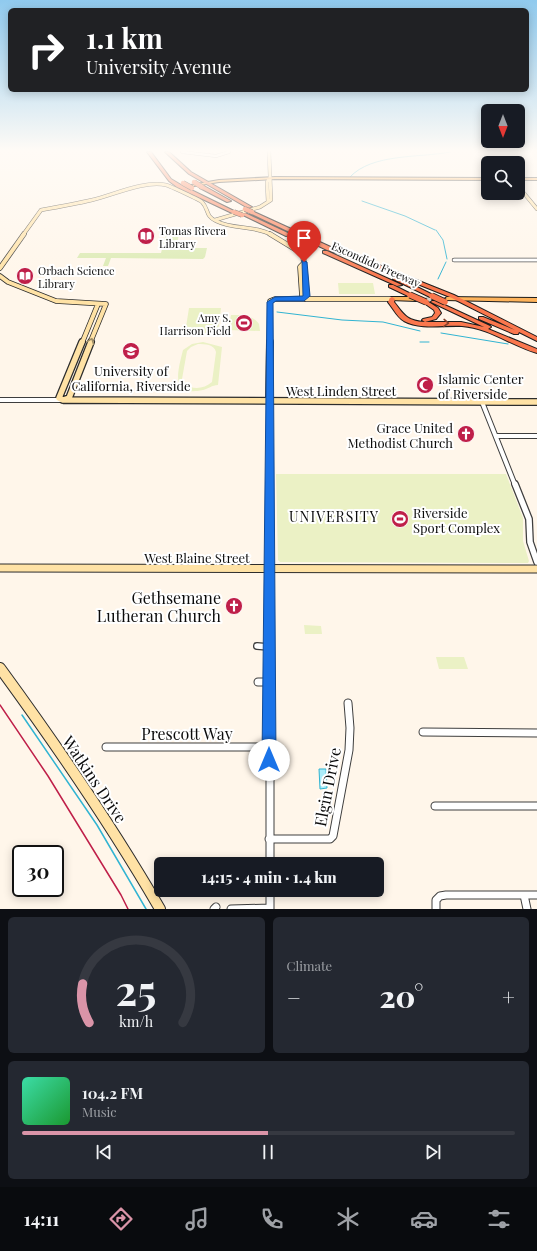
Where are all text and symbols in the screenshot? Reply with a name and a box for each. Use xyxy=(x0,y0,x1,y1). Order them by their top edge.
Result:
text: 1.1 km xyxy=(86,19,163,56)
icon: right xyxy=(20,24,72,76)
text: University Avenue xyxy=(86,55,231,79)
north arrow xyxy=(481,104,525,148)
map controls xyxy=(481,104,525,200)
button: search xyxy=(481,156,525,200)
pin xyxy=(287,221,321,262)
place label: Tomas Rivera Library xyxy=(159,223,226,251)
library icon: Tomas Rivera Library xyxy=(136,226,156,246)
icon: arrive xyxy=(293,227,315,249)
street label: Escondido Freeway xyxy=(329,238,423,290)
place label: Orbach Science Library xyxy=(38,263,115,291)
library icon: Orbach Science Library xyxy=(15,266,35,286)
place label: Amy S. Harrison Field xyxy=(160,310,232,338)
sports icon: Amy S. Harrison Field xyxy=(234,313,254,333)
one-way arrow xyxy=(443,319,449,327)
one-way arrow xyxy=(86,338,94,345)
school or university icon: University of California, Riverside xyxy=(121,341,141,361)
place label: University of California, Riverside xyxy=(71,362,191,394)
place label: Islamic Center of Riverside xyxy=(438,370,524,402)
mosque icon: Islamic Center of Riverside xyxy=(415,375,435,395)
street label: West Linden Street xyxy=(285,382,396,399)
place label: Grace United Methodist Church xyxy=(348,419,453,451)
church icon: Grace United Methodist Church xyxy=(456,424,476,444)
place label: Riverside Sport Complex xyxy=(413,504,500,536)
district label: UNIVERSITY xyxy=(289,507,379,526)
sports icon: Riverside Sport Complex xyxy=(390,509,410,529)
street label: West Blaine Street xyxy=(143,549,250,566)
place label: Gethsemane Lutheran Church xyxy=(97,587,222,626)
church icon: Gethsemane Lutheran Church xyxy=(224,596,244,616)
street label: Prescott Way xyxy=(141,723,233,744)
street label: Watkins Drive xyxy=(58,731,132,827)
position arrow xyxy=(248,739,290,781)
street label: Elgin Drive xyxy=(309,746,345,828)
speed limit sign: 30 xyxy=(12,845,64,897)
text: 14:15 · 4 min · 1.4 km xyxy=(201,867,337,887)
text: Climate xyxy=(287,957,332,974)
text: 25 xyxy=(116,961,157,1016)
text: 20° xyxy=(379,976,423,1016)
text: − xyxy=(287,982,301,1012)
text: + xyxy=(502,982,515,1012)
text: km/h xyxy=(119,1012,154,1031)
text: 104.2 FM xyxy=(82,1083,143,1103)
text: Music xyxy=(82,1103,117,1120)
icon: previous xyxy=(93,1141,115,1163)
icon: pause xyxy=(257,1141,279,1163)
icon: next xyxy=(422,1141,444,1163)
icon: directions xyxy=(107,1205,135,1233)
icon: music xyxy=(183,1205,211,1233)
icon: phone xyxy=(258,1205,286,1233)
icon: climate xyxy=(334,1205,362,1233)
icon: car xyxy=(410,1205,438,1233)
icon: filters xyxy=(485,1205,513,1233)
text: 14:11 xyxy=(24,1207,59,1231)

